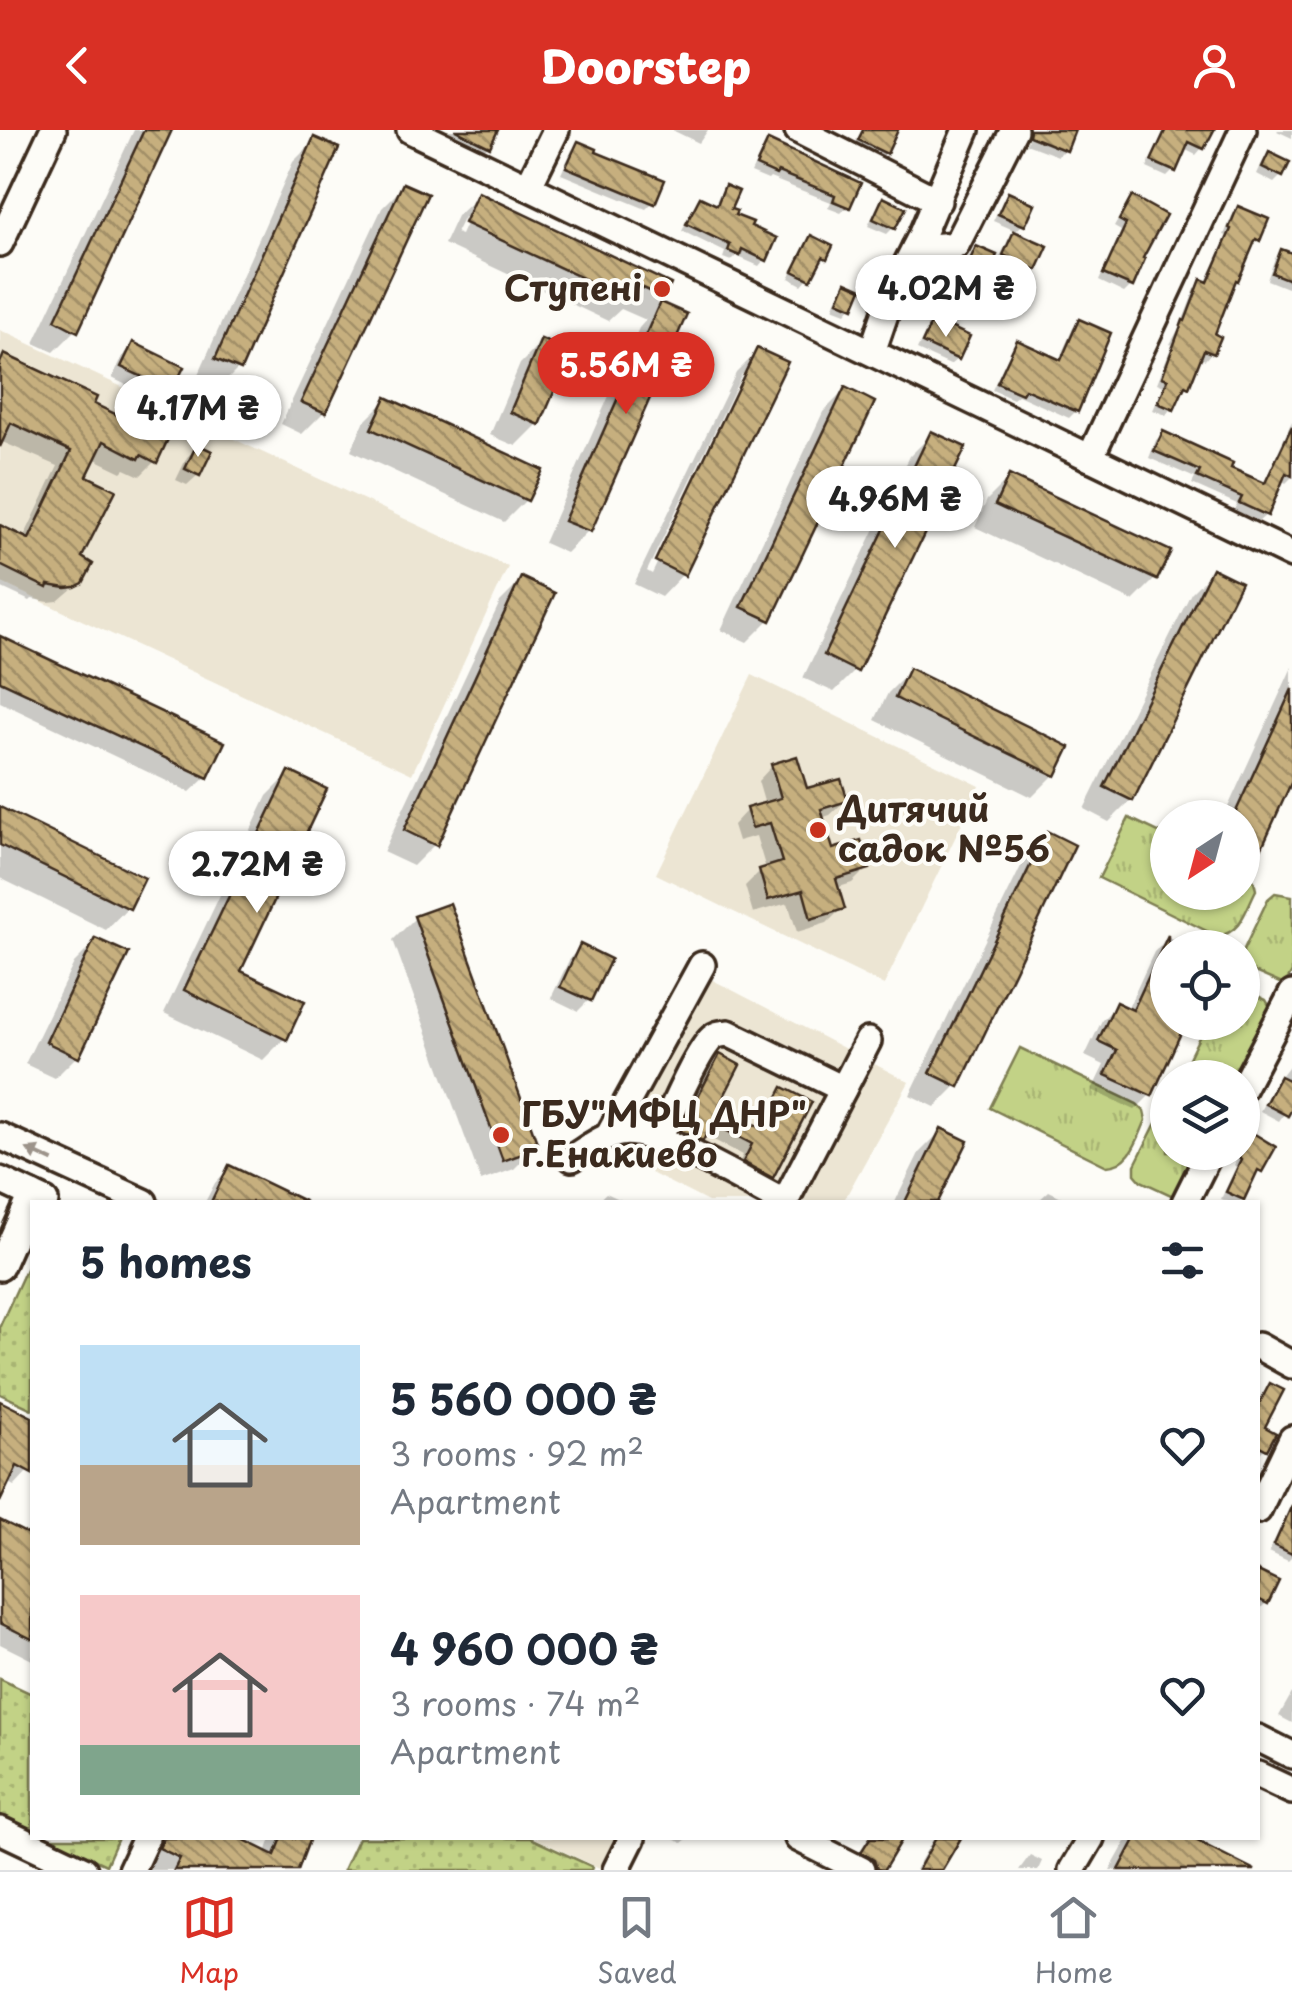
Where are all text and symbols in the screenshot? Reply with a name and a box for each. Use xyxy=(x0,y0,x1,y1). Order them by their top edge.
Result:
text: Doorstep xyxy=(541,31,751,99)
icon: back xyxy=(50,38,105,93)
icon: person xyxy=(1187,38,1242,93)
pin: 4.02M ₴ xyxy=(854,255,1038,340)
place label: Ступені xyxy=(504,260,642,313)
text: 4.02M ₴ xyxy=(877,263,1015,311)
marker: Ступені xyxy=(651,278,673,300)
pin: 5.56M ₴ xyxy=(534,332,718,417)
text: 5.56M ₴ xyxy=(560,340,692,388)
pin: 4.17M ₴ xyxy=(106,375,290,460)
text: 4.17M ₴ xyxy=(137,383,259,431)
pin: 4.96M ₴ xyxy=(803,466,987,551)
text: 4.96M ₴ xyxy=(828,474,962,522)
place label: Дитячий садок №56 xyxy=(836,781,1050,874)
north arrow xyxy=(1150,800,1260,910)
map controls xyxy=(1150,800,1260,1170)
marker: Дитячий садок №56 xyxy=(807,819,829,841)
pin: 2.72M ₴ xyxy=(165,831,349,916)
text: 2.72M ₴ xyxy=(191,839,323,887)
button: locate xyxy=(1150,930,1260,1040)
button: layers xyxy=(1150,1060,1260,1170)
place label: ГБУ"МФЦ ДНР" г.Енакиево xyxy=(521,1086,807,1179)
marker: ГБУ"МФЦ ДНР" г.Енакиево xyxy=(490,1124,512,1146)
one-way arrow xyxy=(25,1146,54,1163)
text: 5 homes xyxy=(80,1229,252,1292)
icon: filters xyxy=(1155,1233,1210,1288)
text: 5 560 000 ₴ xyxy=(390,1366,657,1429)
icon: home xyxy=(160,1385,280,1505)
icon: heart xyxy=(1155,1418,1210,1473)
text: 3 rooms · 92 m² xyxy=(390,1429,644,1477)
text: Apartment xyxy=(390,1477,561,1525)
text: 4 960 000 ₴ xyxy=(390,1616,658,1679)
icon: home xyxy=(160,1635,280,1755)
icon: heart xyxy=(1155,1668,1210,1723)
text: 3 rooms · 74 m² xyxy=(390,1679,640,1727)
text: Apartment xyxy=(390,1727,561,1775)
tab: Map xyxy=(179,1890,239,1993)
tab: Saved xyxy=(597,1890,677,1993)
tab: Home xyxy=(1035,1890,1113,1993)

